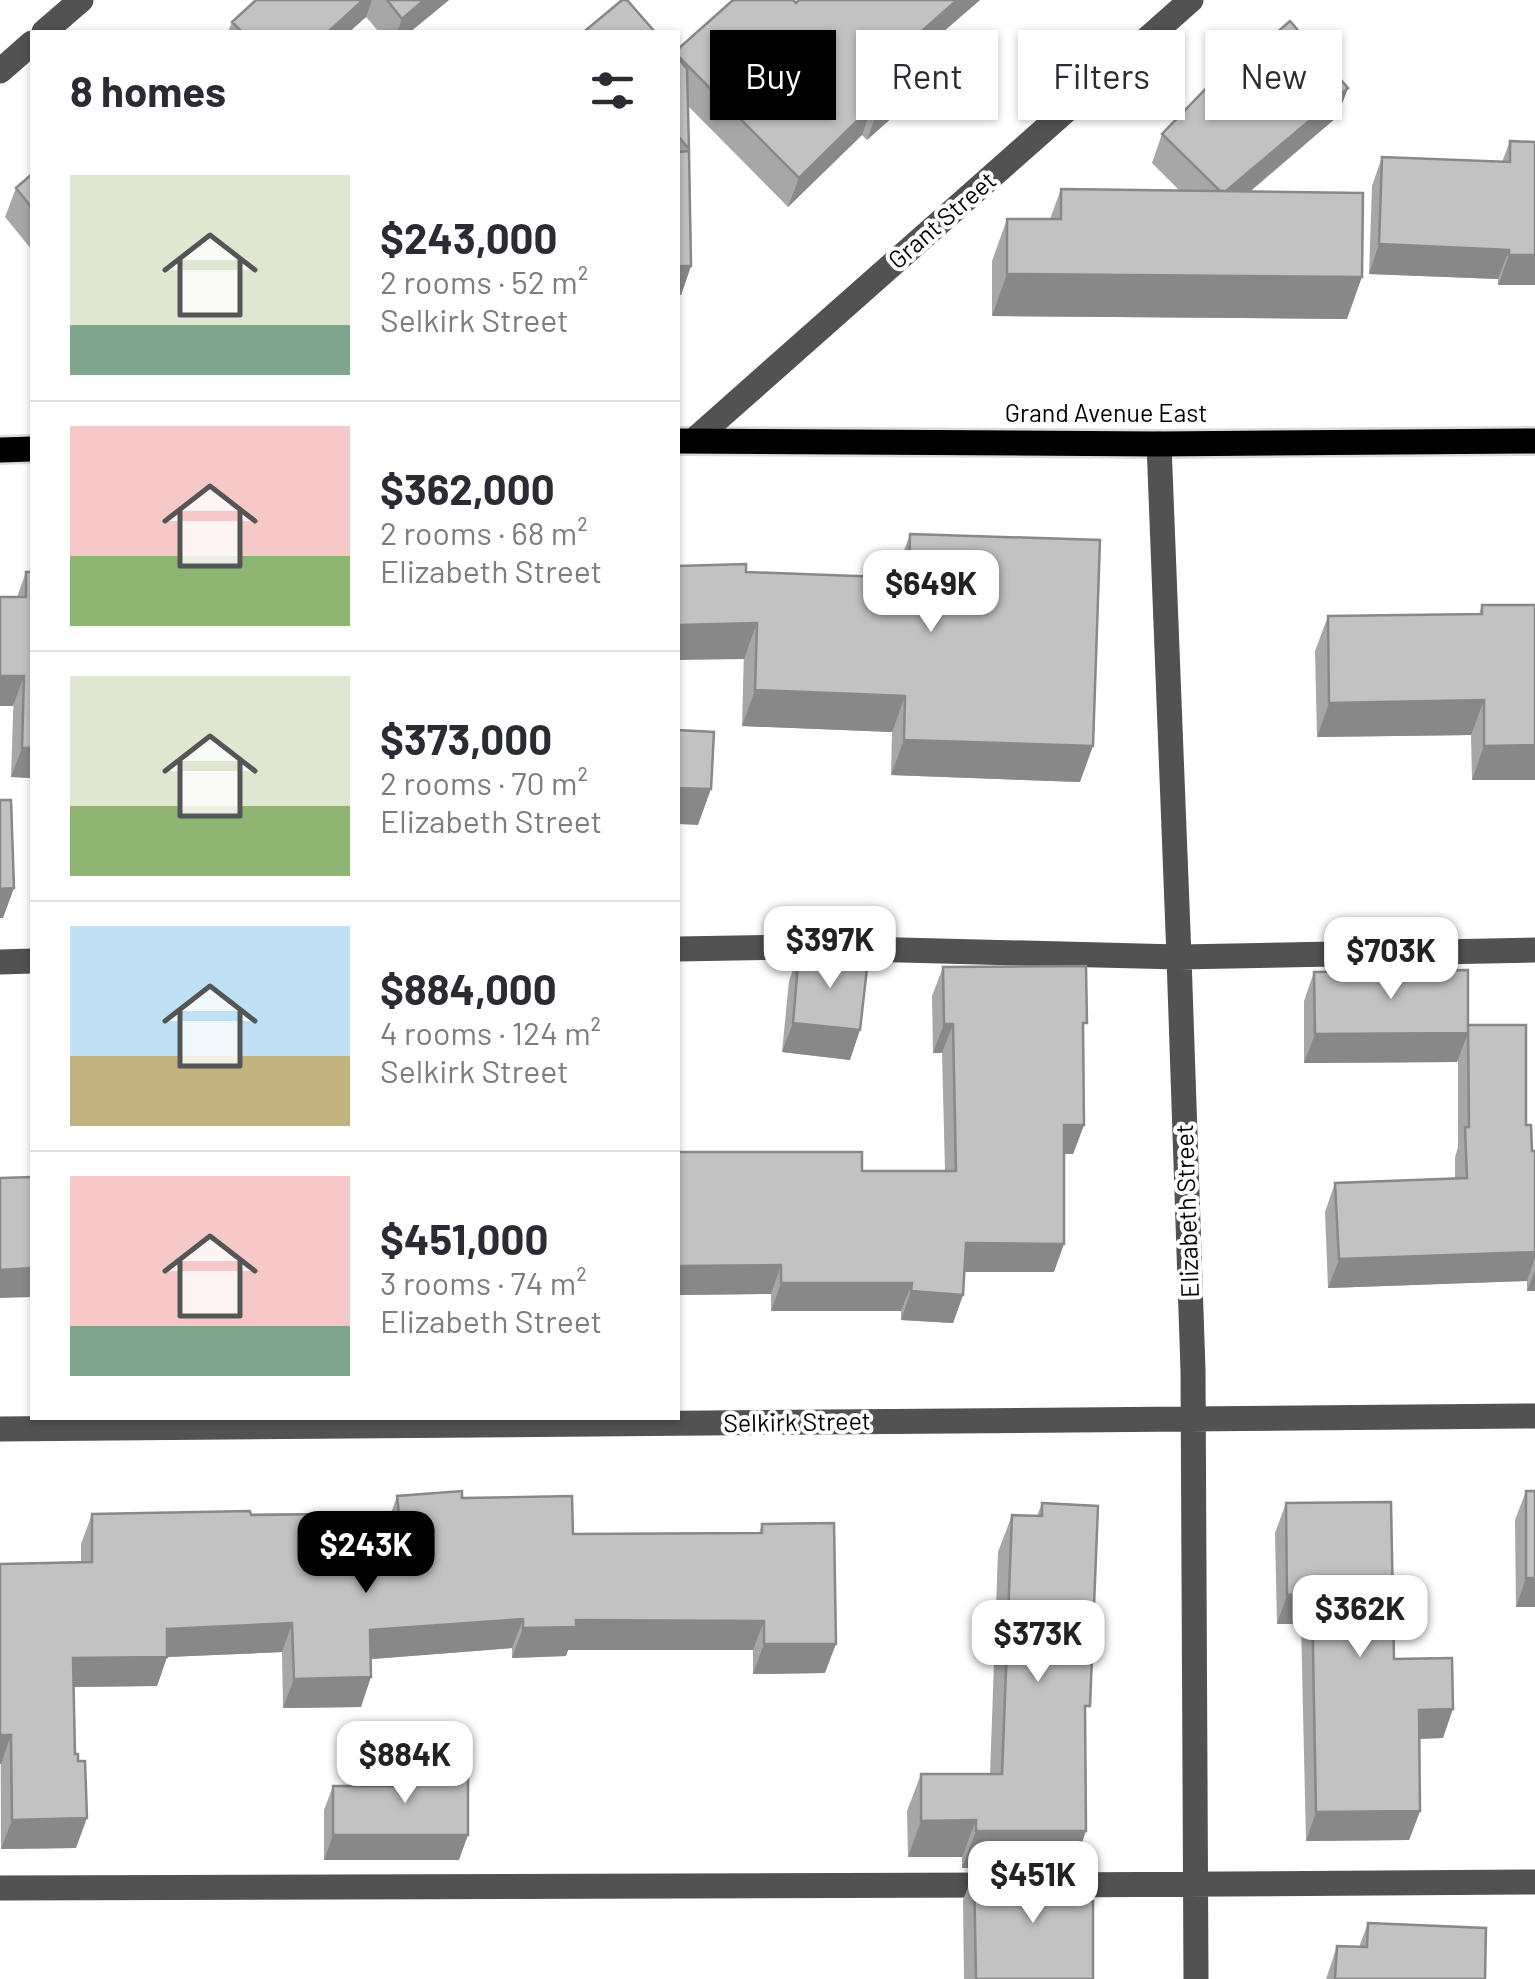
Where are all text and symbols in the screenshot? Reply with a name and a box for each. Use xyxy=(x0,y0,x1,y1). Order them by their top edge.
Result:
chip: Buy xyxy=(710,30,836,120)
chip: Rent xyxy=(856,30,998,120)
chip: Filters xyxy=(1018,30,1185,120)
chip: New xyxy=(1205,30,1342,120)
icon: filters xyxy=(585,63,640,118)
text: 8 homes xyxy=(70,65,226,115)
street label: Grant Street xyxy=(881,164,1001,274)
text: $243,000 xyxy=(380,212,558,262)
icon: home xyxy=(150,215,270,335)
text: 2 rooms · 52 m² xyxy=(380,262,588,300)
text: Selkirk Street xyxy=(380,300,569,338)
street label: Grand Avenue East xyxy=(1005,397,1207,427)
text: $362,000 xyxy=(380,463,555,513)
icon: home xyxy=(150,466,270,586)
text: 2 rooms · 68 m² xyxy=(380,513,588,551)
pin: $649K xyxy=(861,550,1001,635)
text: Elizabeth Street xyxy=(380,551,602,589)
text: $649K xyxy=(885,563,977,601)
text: $373,000 xyxy=(380,713,552,763)
icon: home xyxy=(150,716,270,836)
text: 2 rooms · 70 m² xyxy=(380,763,588,801)
text: Elizabeth Street xyxy=(380,801,602,839)
pin: $397K xyxy=(760,906,900,991)
pin: $703K xyxy=(1321,917,1461,1002)
text: $397K xyxy=(786,919,874,957)
text: $703K xyxy=(1346,930,1436,968)
text: $884,000 xyxy=(380,963,557,1013)
icon: home xyxy=(150,966,270,1086)
text: 4 rooms · 124 m² xyxy=(380,1013,601,1051)
text: Selkirk Street xyxy=(380,1051,569,1089)
street label: Elizabeth Street xyxy=(1168,1124,1204,1298)
text: $451,000 xyxy=(380,1213,548,1263)
icon: home xyxy=(150,1216,270,1336)
text: 3 rooms · 74 m² xyxy=(380,1263,587,1301)
text: Elizabeth Street xyxy=(380,1301,602,1339)
street label: Selkirk Street xyxy=(723,1405,871,1437)
pin: $243K xyxy=(296,1511,436,1596)
text: $243K xyxy=(320,1524,412,1562)
pin: $362K xyxy=(1290,1575,1430,1660)
text: $362K xyxy=(1315,1588,1405,1626)
pin: $373K xyxy=(968,1600,1108,1685)
text: $373K xyxy=(994,1613,1082,1651)
pin: $884K xyxy=(335,1721,475,1806)
text: $884K xyxy=(359,1734,451,1772)
pin: $451K xyxy=(963,1841,1103,1926)
text: $451K xyxy=(990,1854,1076,1892)

